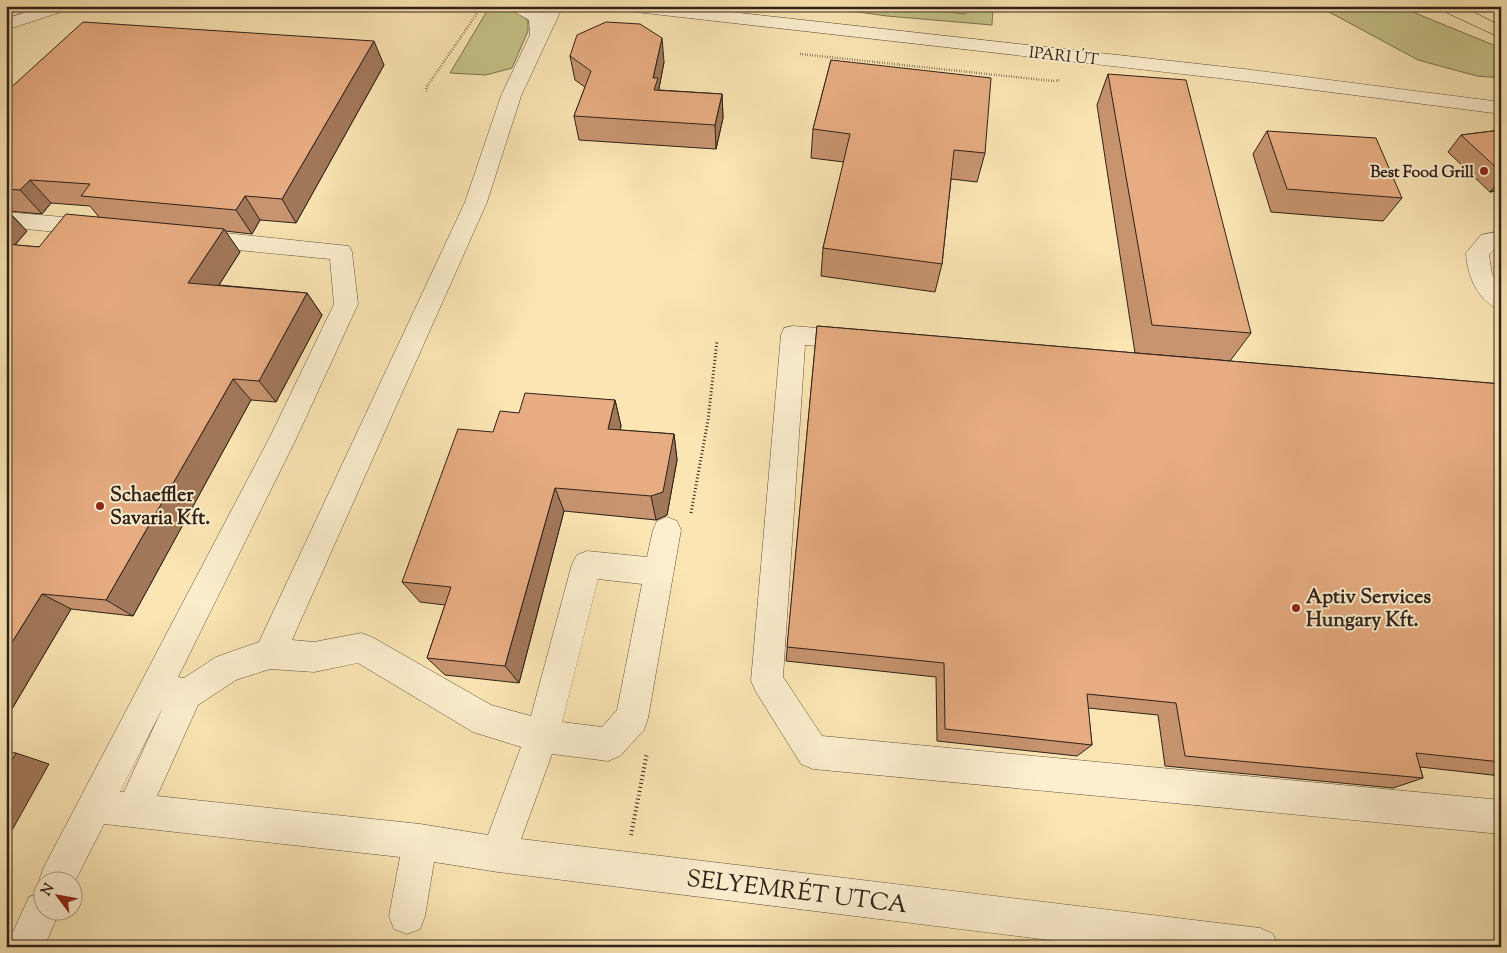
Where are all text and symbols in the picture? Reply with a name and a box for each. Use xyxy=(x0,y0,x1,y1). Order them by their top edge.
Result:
street label: IPARI ÚT xyxy=(1028,41,1100,73)
place label: Best Food Grill xyxy=(1370,162,1475,185)
marker: Best Food Grill xyxy=(1478,165,1490,177)
place label: Schaeffler Savaria Kft. xyxy=(110,482,210,534)
marker: Schaeffler Savaria Kft. xyxy=(94,500,106,512)
place label: Aptiv Services Hungary Kft. xyxy=(1306,584,1431,636)
marker: Aptiv Services Hungary Kft. xyxy=(1290,602,1302,614)
street label: SELYEMRÉT UTCA xyxy=(684,863,910,923)
north arrow xyxy=(32,870,82,920)
text: N xyxy=(37,880,60,900)

